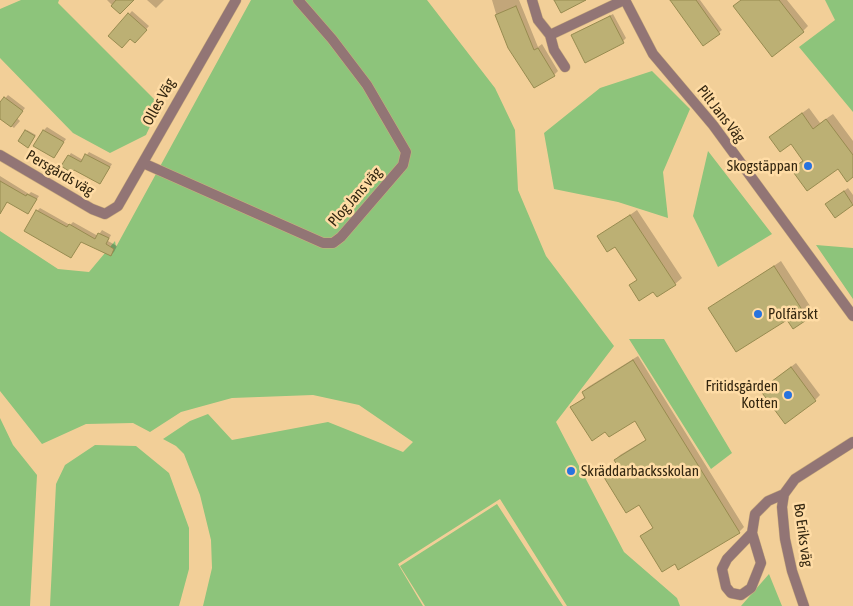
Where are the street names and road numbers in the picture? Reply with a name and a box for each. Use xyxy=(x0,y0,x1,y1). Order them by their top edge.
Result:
street label: Olles Väg xyxy=(139,75,179,129)
street label: Pilt Jans Väg xyxy=(693,82,749,146)
street label: Persgårds väg xyxy=(23,146,97,200)
street label: Plog Jans väg xyxy=(324,164,386,230)
street label: Bo Eriks väg xyxy=(790,502,816,568)

